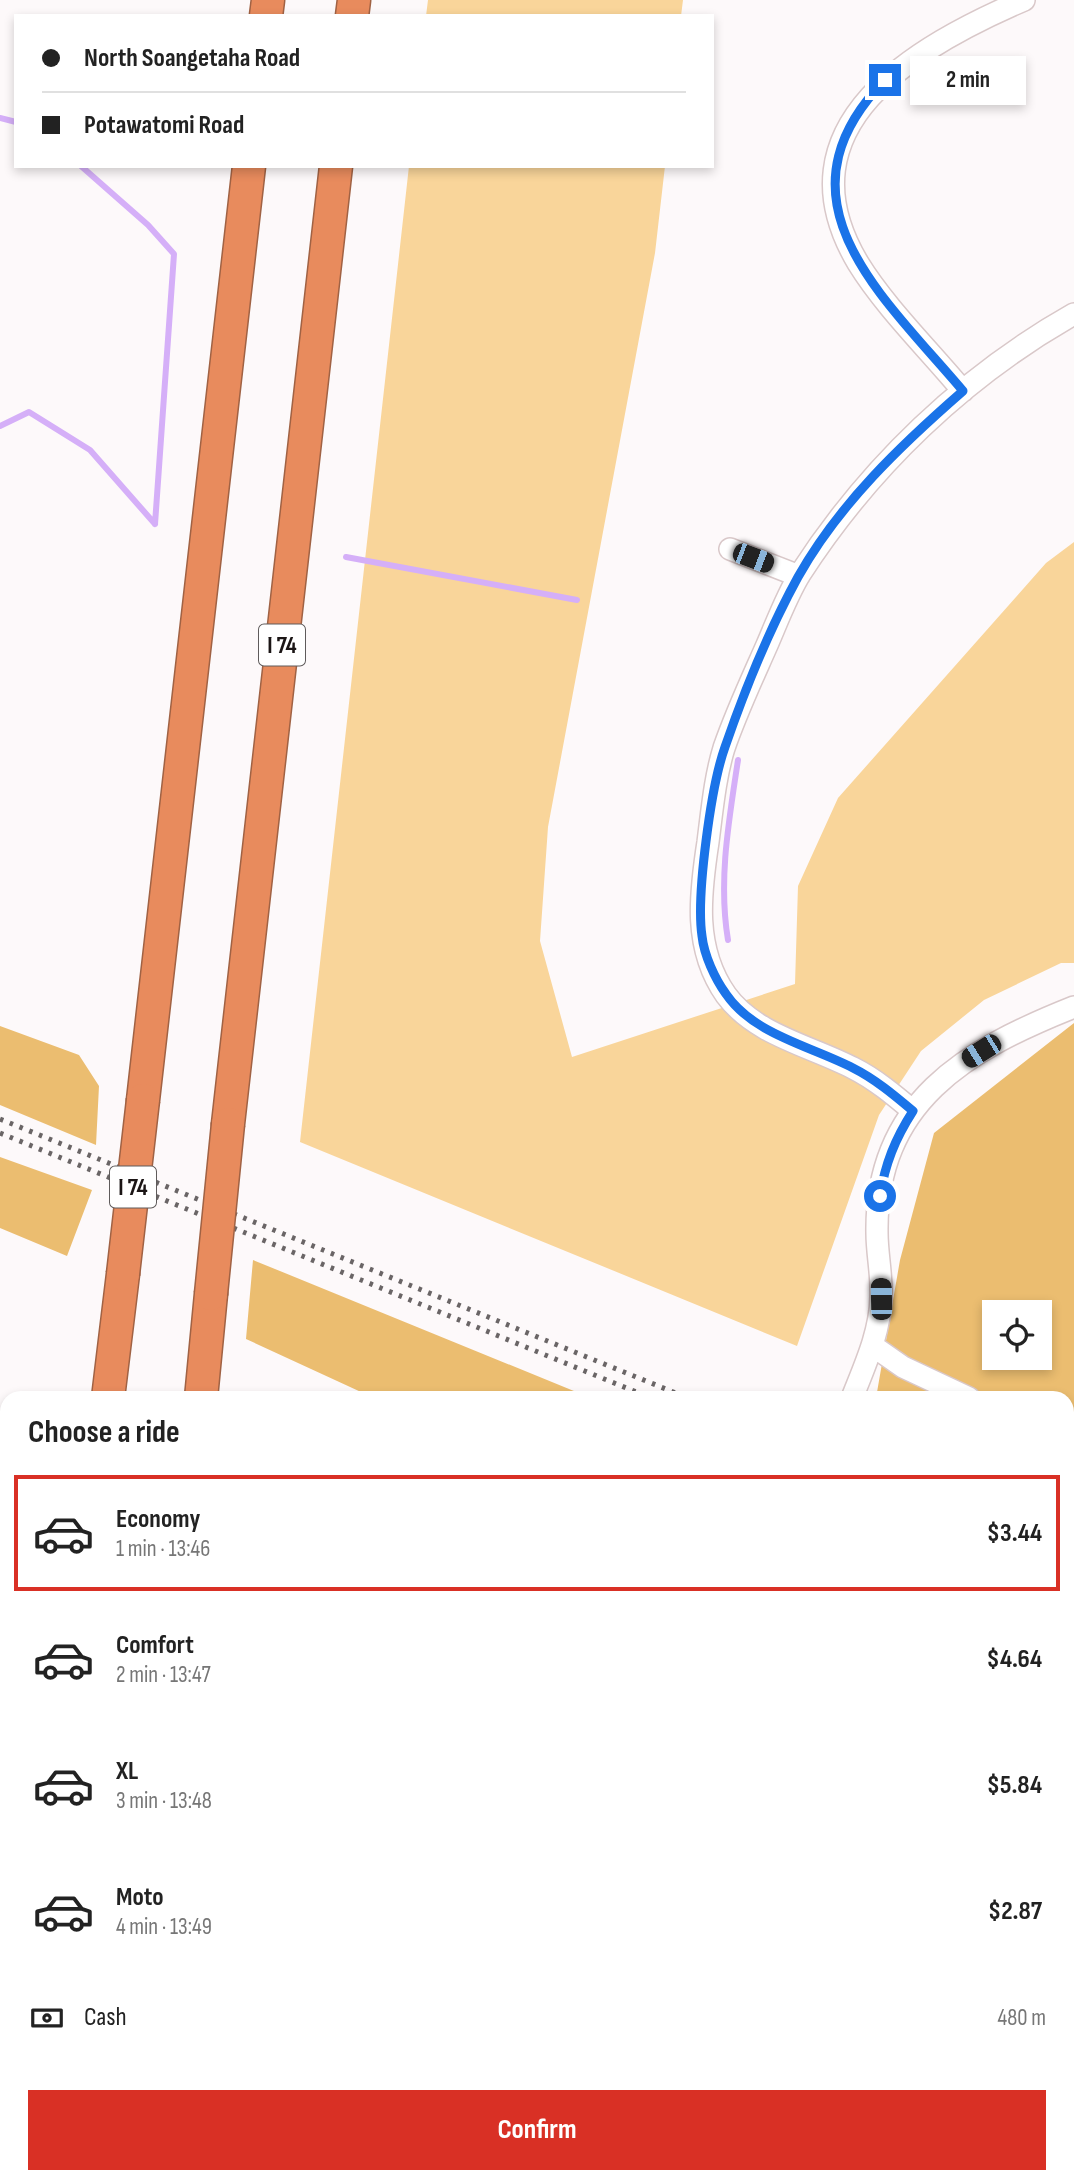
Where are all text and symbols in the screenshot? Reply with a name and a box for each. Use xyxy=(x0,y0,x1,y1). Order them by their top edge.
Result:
text: North Soangetaha Road xyxy=(84,43,300,74)
callout: 2 min xyxy=(910,56,1025,104)
route end xyxy=(869,64,901,96)
text: 2 min xyxy=(946,66,990,94)
text: Potawatomi Road xyxy=(84,110,244,141)
car xyxy=(730,541,777,575)
road number: I 74 xyxy=(259,624,305,666)
car xyxy=(958,1031,1005,1071)
road number: I 74 xyxy=(110,1167,156,1208)
route start xyxy=(864,1180,896,1212)
car xyxy=(871,1278,892,1320)
map controls xyxy=(982,1300,1052,1370)
button: locate xyxy=(982,1300,1052,1370)
text: Choose a ride xyxy=(28,1413,180,1452)
icon: car xyxy=(32,1502,95,1565)
text: Economy xyxy=(116,1504,200,1535)
text: $3.44 xyxy=(987,1518,1042,1549)
text: 1 min · 13:46 xyxy=(116,1535,210,1563)
icon: car xyxy=(32,1628,95,1691)
text: Comfort xyxy=(116,1630,194,1661)
text: $4.64 xyxy=(987,1644,1042,1675)
text: 2 min · 13:47 xyxy=(116,1661,211,1689)
icon: car xyxy=(32,1754,95,1817)
text: XL xyxy=(116,1756,138,1787)
text: $5.84 xyxy=(987,1770,1042,1801)
text: 3 min · 13:48 xyxy=(116,1787,212,1815)
icon: car xyxy=(32,1880,95,1943)
text: Moto xyxy=(116,1882,164,1913)
text: $2.87 xyxy=(988,1896,1042,1927)
text: 4 min · 13:49 xyxy=(116,1913,212,1941)
icon: cash xyxy=(28,1999,66,2037)
text: Cash xyxy=(84,2002,127,2033)
text: 480 m xyxy=(998,2004,1046,2032)
button: Confirm xyxy=(28,2090,1046,2170)

